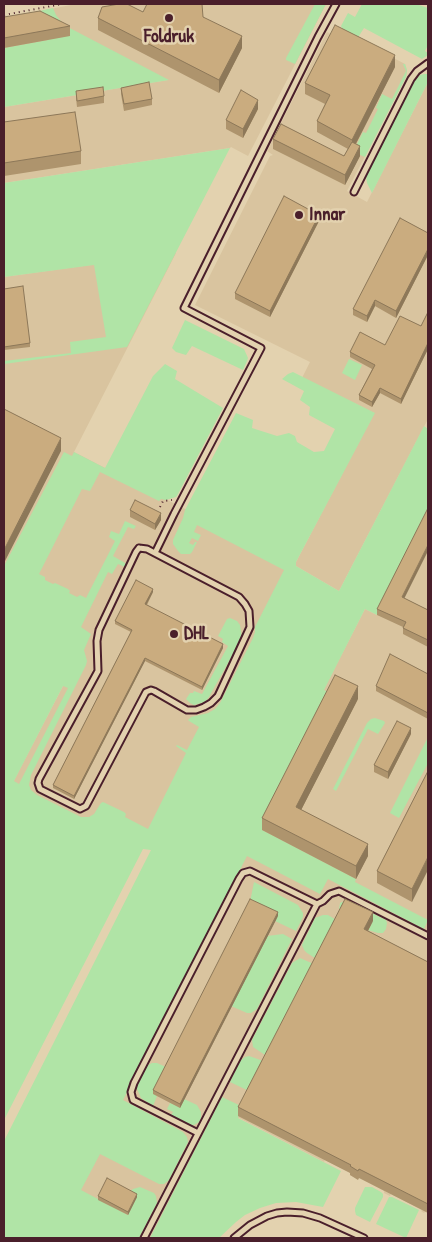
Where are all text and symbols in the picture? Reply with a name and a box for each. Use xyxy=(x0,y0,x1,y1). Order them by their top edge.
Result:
marker: Foldruk xyxy=(163,12,175,24)
place label: Foldruk xyxy=(144,26,194,48)
place label: Innar xyxy=(309,204,345,226)
marker: Innar xyxy=(293,209,305,221)
place label: DHL xyxy=(184,623,209,645)
marker: DHL xyxy=(168,628,180,640)

